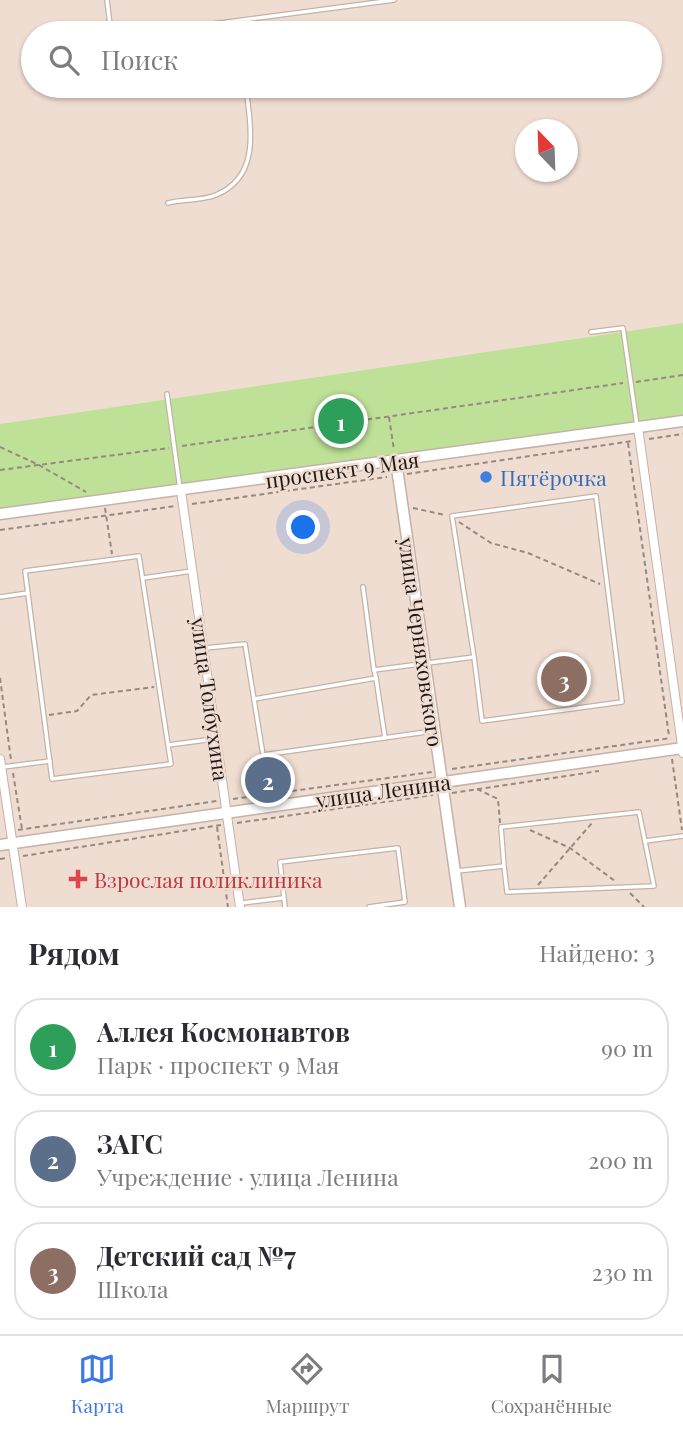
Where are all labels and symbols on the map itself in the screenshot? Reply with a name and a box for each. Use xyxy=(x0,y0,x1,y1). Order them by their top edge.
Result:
north arrow xyxy=(515,119,578,182)
pin: 1 xyxy=(318,395,364,447)
street label: проспект 9 Мая xyxy=(263,444,421,494)
place label: Пятёрочка xyxy=(500,463,607,491)
marker: Пятёрочка xyxy=(478,469,494,485)
your location xyxy=(286,510,320,544)
street label: улица Черняховского xyxy=(393,535,451,748)
street label: улица Толбухина xyxy=(186,614,236,783)
pin: 3 xyxy=(541,653,587,705)
pin: 2 xyxy=(245,754,291,806)
street label: улица Ленина xyxy=(313,767,453,813)
place label: Взрослая поликлиника xyxy=(94,865,323,893)
marker: Взрослая поликлиника xyxy=(68,869,88,889)

